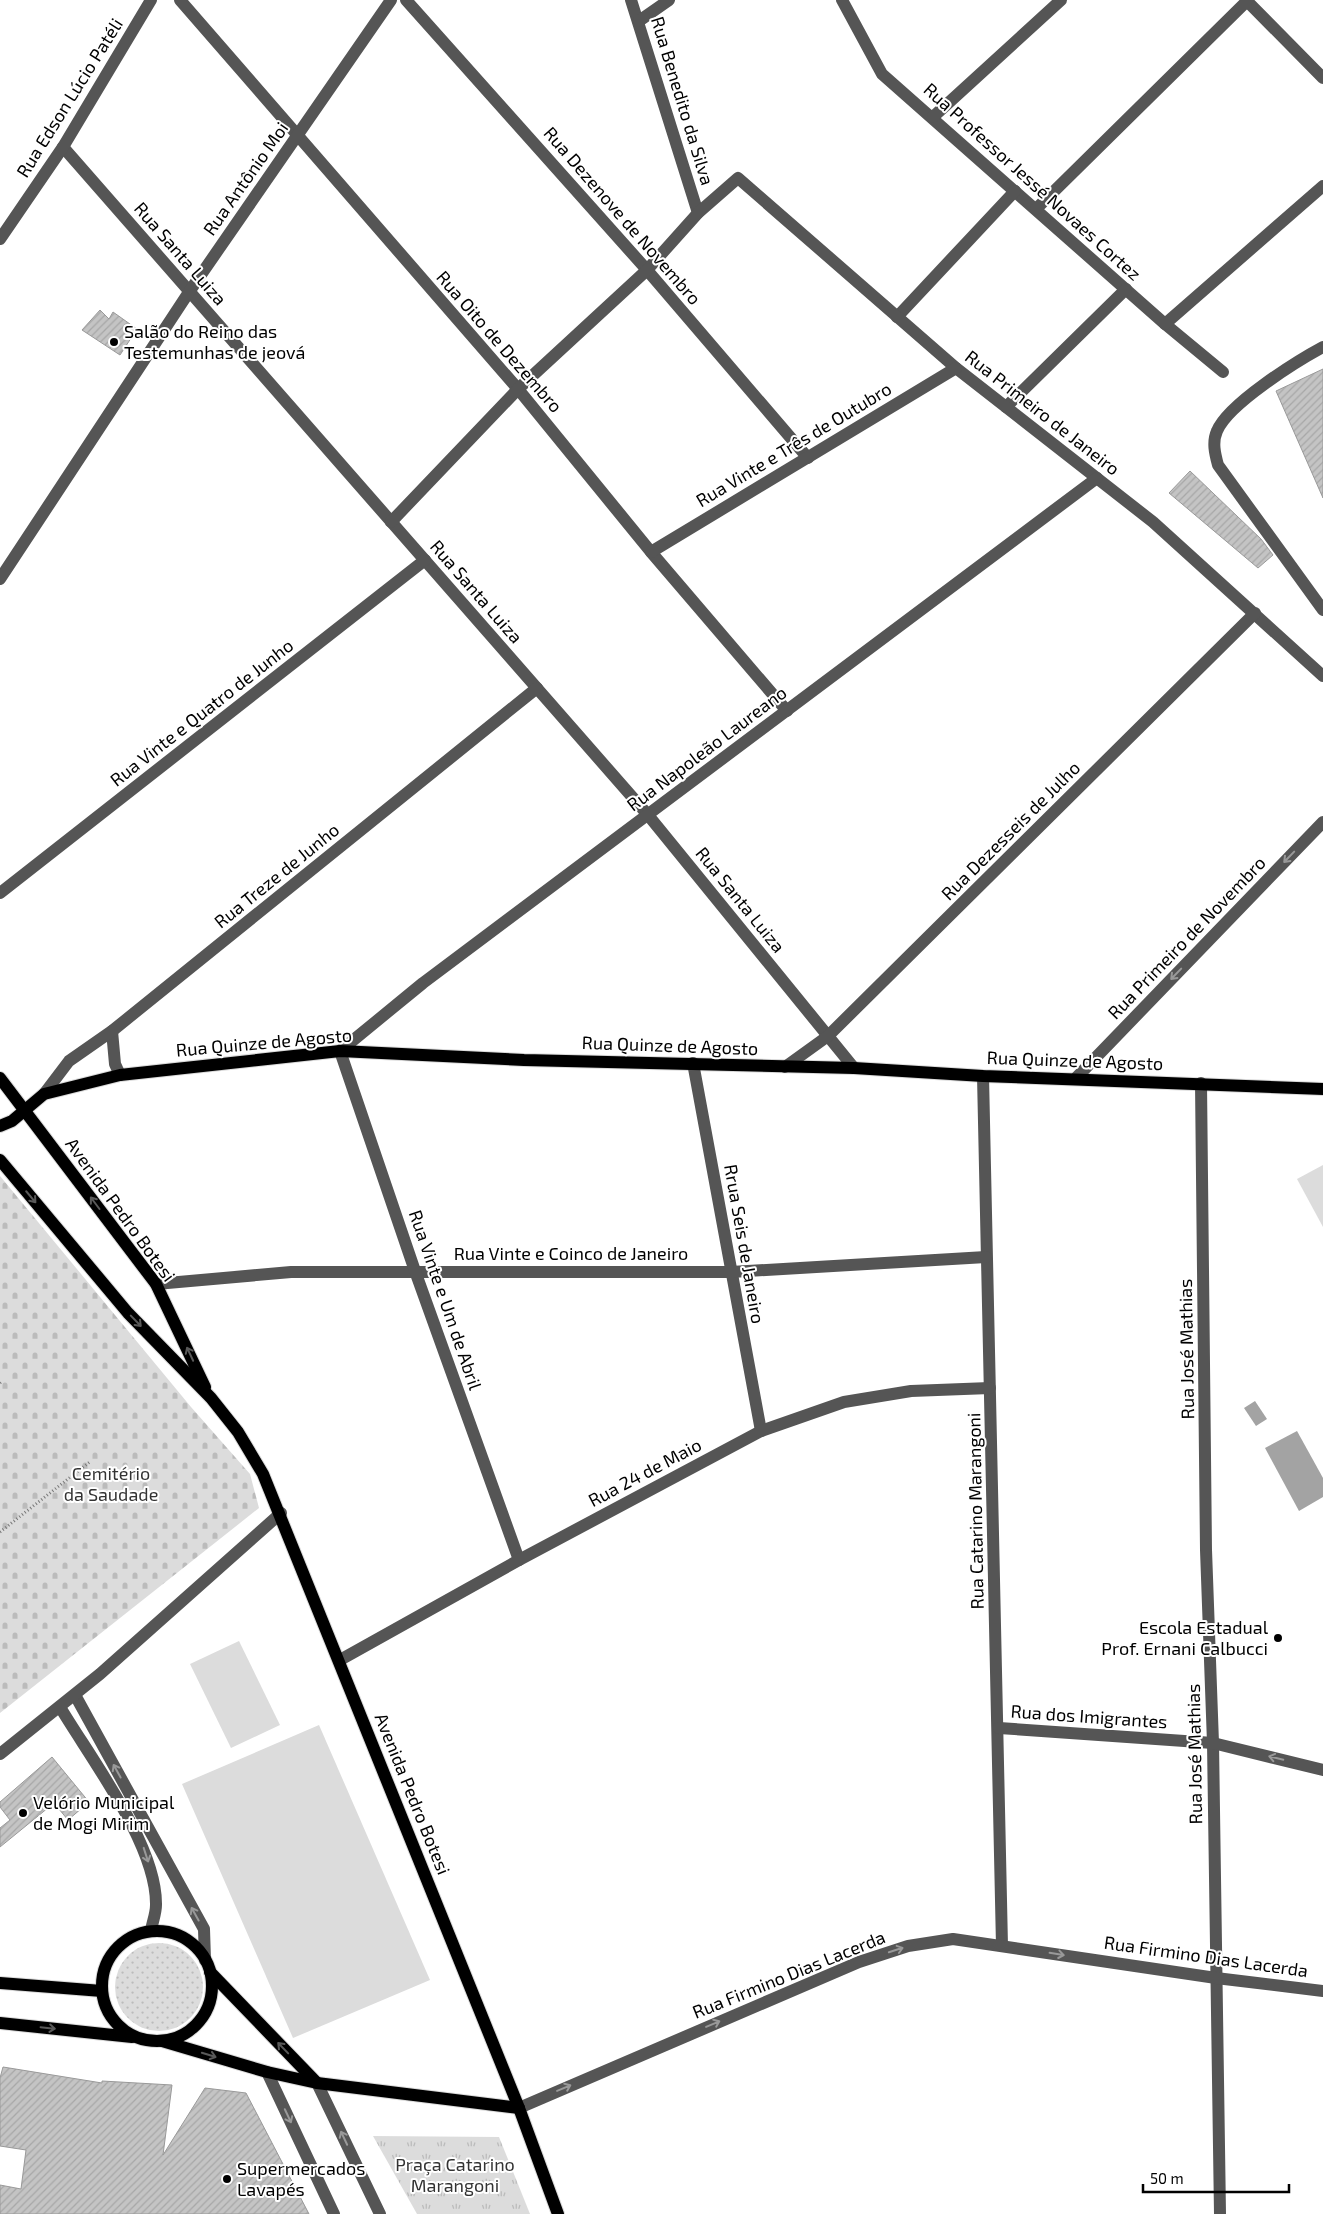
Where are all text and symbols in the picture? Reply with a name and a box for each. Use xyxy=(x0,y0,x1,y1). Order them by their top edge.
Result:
street label: Rua Edson Lúcio Patéli xyxy=(11,14,127,181)
street label: Rua Benedito da Silva xyxy=(647,14,719,188)
street label: Rua Professor Jessé Novaes Cortez xyxy=(920,78,1146,285)
street label: Rua Antônio Moi xyxy=(198,118,292,239)
street label: Rua Dezenove de Novembro xyxy=(539,122,706,309)
street label: Rua Santa Luiza xyxy=(130,197,232,309)
street label: Rua Oito de Dezembro xyxy=(432,266,567,417)
place label: Salão do Reino das Testemunhas de jeová xyxy=(124,320,305,363)
marker: Salão do Reino das Testemunhas de jeová xyxy=(108,336,120,348)
street label: Rua Primeiro de Janeiro xyxy=(961,345,1124,479)
street label: Rua Vinte e Três de Outubro xyxy=(692,377,895,511)
street label: Rua Santa Luiza xyxy=(426,535,528,647)
street label: Rua Vinte e Quatro de Junho xyxy=(105,634,297,791)
street label: Rua Napoleão Laureano xyxy=(622,681,791,815)
street label: Rua Dezesseis de Julho xyxy=(936,756,1084,904)
street label: Rua Treze de Junho xyxy=(209,818,343,932)
street label: Rua Santa Luiza xyxy=(691,842,790,957)
street label: Rua Primeiro de Novembro xyxy=(1103,851,1270,1023)
one-way arrow xyxy=(1283,851,1295,864)
one-way arrow xyxy=(1170,968,1182,981)
street label: Rua Quinze de Agosto xyxy=(175,1023,353,1061)
street label: Rua Quinze de Agosto xyxy=(581,1031,759,1059)
street label: Rua Quinze de Agosto xyxy=(986,1046,1164,1074)
street label: Avenida Pedro Botesi xyxy=(61,1133,180,1286)
street label: Rrua Seis de Janeiro xyxy=(720,1162,770,1325)
one-way arrow xyxy=(26,1190,37,1203)
one-way arrow xyxy=(90,1196,100,1210)
street label: Rua Vinte e Um de Abril xyxy=(405,1207,487,1393)
street label: Rua Vinte e Coinco de Janeiro xyxy=(454,1242,688,1264)
street label: Rua José Mathias xyxy=(1174,1279,1198,1419)
one-way arrow xyxy=(130,1315,142,1327)
one-way arrow xyxy=(185,1347,194,1362)
street label: Rua Catarino Marangoni xyxy=(962,1412,988,1610)
street label: Rua 24 de Maio xyxy=(584,1433,705,1511)
park label: Cemitério da Saudade xyxy=(64,1462,158,1505)
place label: Escola Estadual Prof. Ernani Calbucci xyxy=(1101,1616,1269,1659)
marker: Escola Estadual Prof. Ernani Calbucci xyxy=(1272,1632,1284,1644)
street label: Rua José Mathias xyxy=(1182,1684,1206,1824)
street label: Rua dos Imigrantes xyxy=(1010,1700,1168,1732)
street label: Avenida Pedro Botesi xyxy=(370,1710,455,1878)
one-way arrow xyxy=(1268,1753,1284,1762)
one-way arrow xyxy=(112,1764,121,1779)
place label: Velório Municipal de Mogi Mirim xyxy=(33,1791,175,1834)
marker: Velório Municipal de Mogi Mirim xyxy=(17,1807,29,1819)
one-way arrow xyxy=(141,1847,151,1863)
one-way arrow xyxy=(190,1907,200,1921)
street label: Rua Firmino Dias Lacerda xyxy=(689,1925,888,2023)
street label: Rua Firmino Dias Lacerda xyxy=(1103,1931,1310,1981)
one-way arrow xyxy=(888,1945,904,1954)
one-way arrow xyxy=(1048,1949,1064,1959)
one-way arrow xyxy=(706,2019,721,2028)
one-way arrow xyxy=(40,2023,56,2033)
one-way arrow xyxy=(277,2041,289,2054)
one-way arrow xyxy=(200,2050,216,2060)
one-way arrow xyxy=(556,2083,571,2093)
one-way arrow xyxy=(283,2108,293,2123)
one-way arrow xyxy=(339,2131,349,2146)
park label: Praça Catarino Marangoni xyxy=(395,2153,515,2196)
place label: Supermercados Lavapés xyxy=(237,2157,365,2200)
scale bar xyxy=(1143,2162,1289,2194)
text: 50 m xyxy=(1150,2169,1184,2187)
marker: Supermercados Lavapés xyxy=(221,2173,233,2185)

